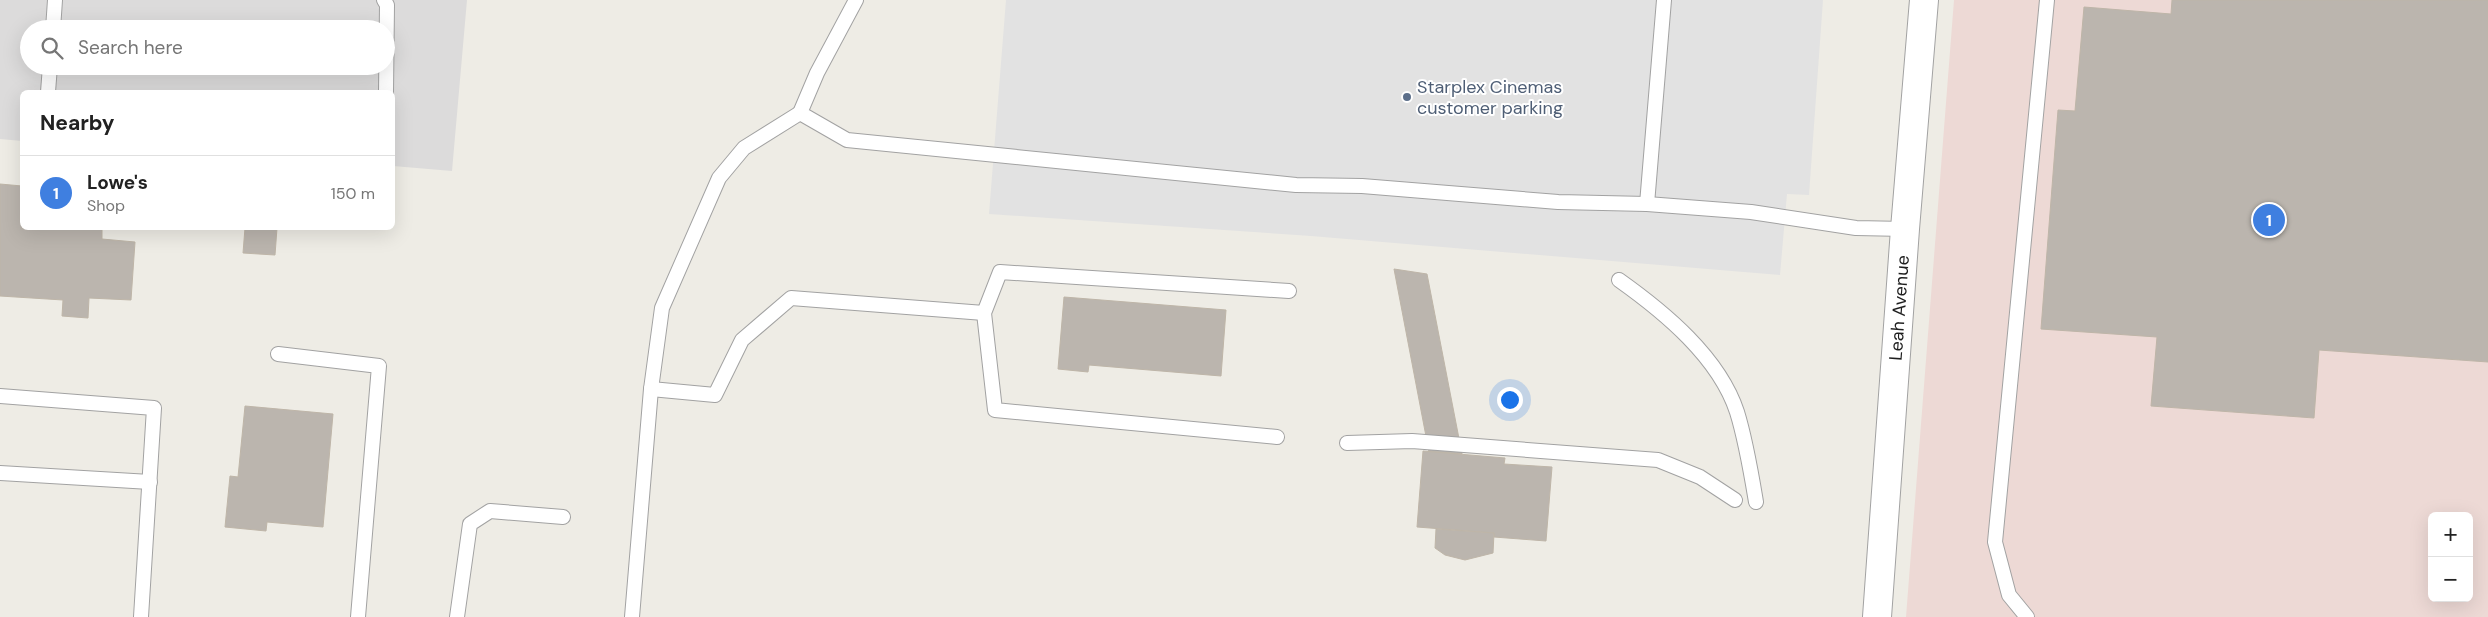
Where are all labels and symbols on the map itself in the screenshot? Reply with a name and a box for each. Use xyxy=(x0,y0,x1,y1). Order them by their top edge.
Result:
place label: Starplex Cinemas customer parking xyxy=(1417,75,1563,120)
marker: Starplex Cinemas customer parking xyxy=(1401,91,1413,103)
pin: 1 xyxy=(2253,201,2285,239)
street label: Leah Avenue xyxy=(1884,254,1915,361)
your location xyxy=(1497,387,1523,413)

